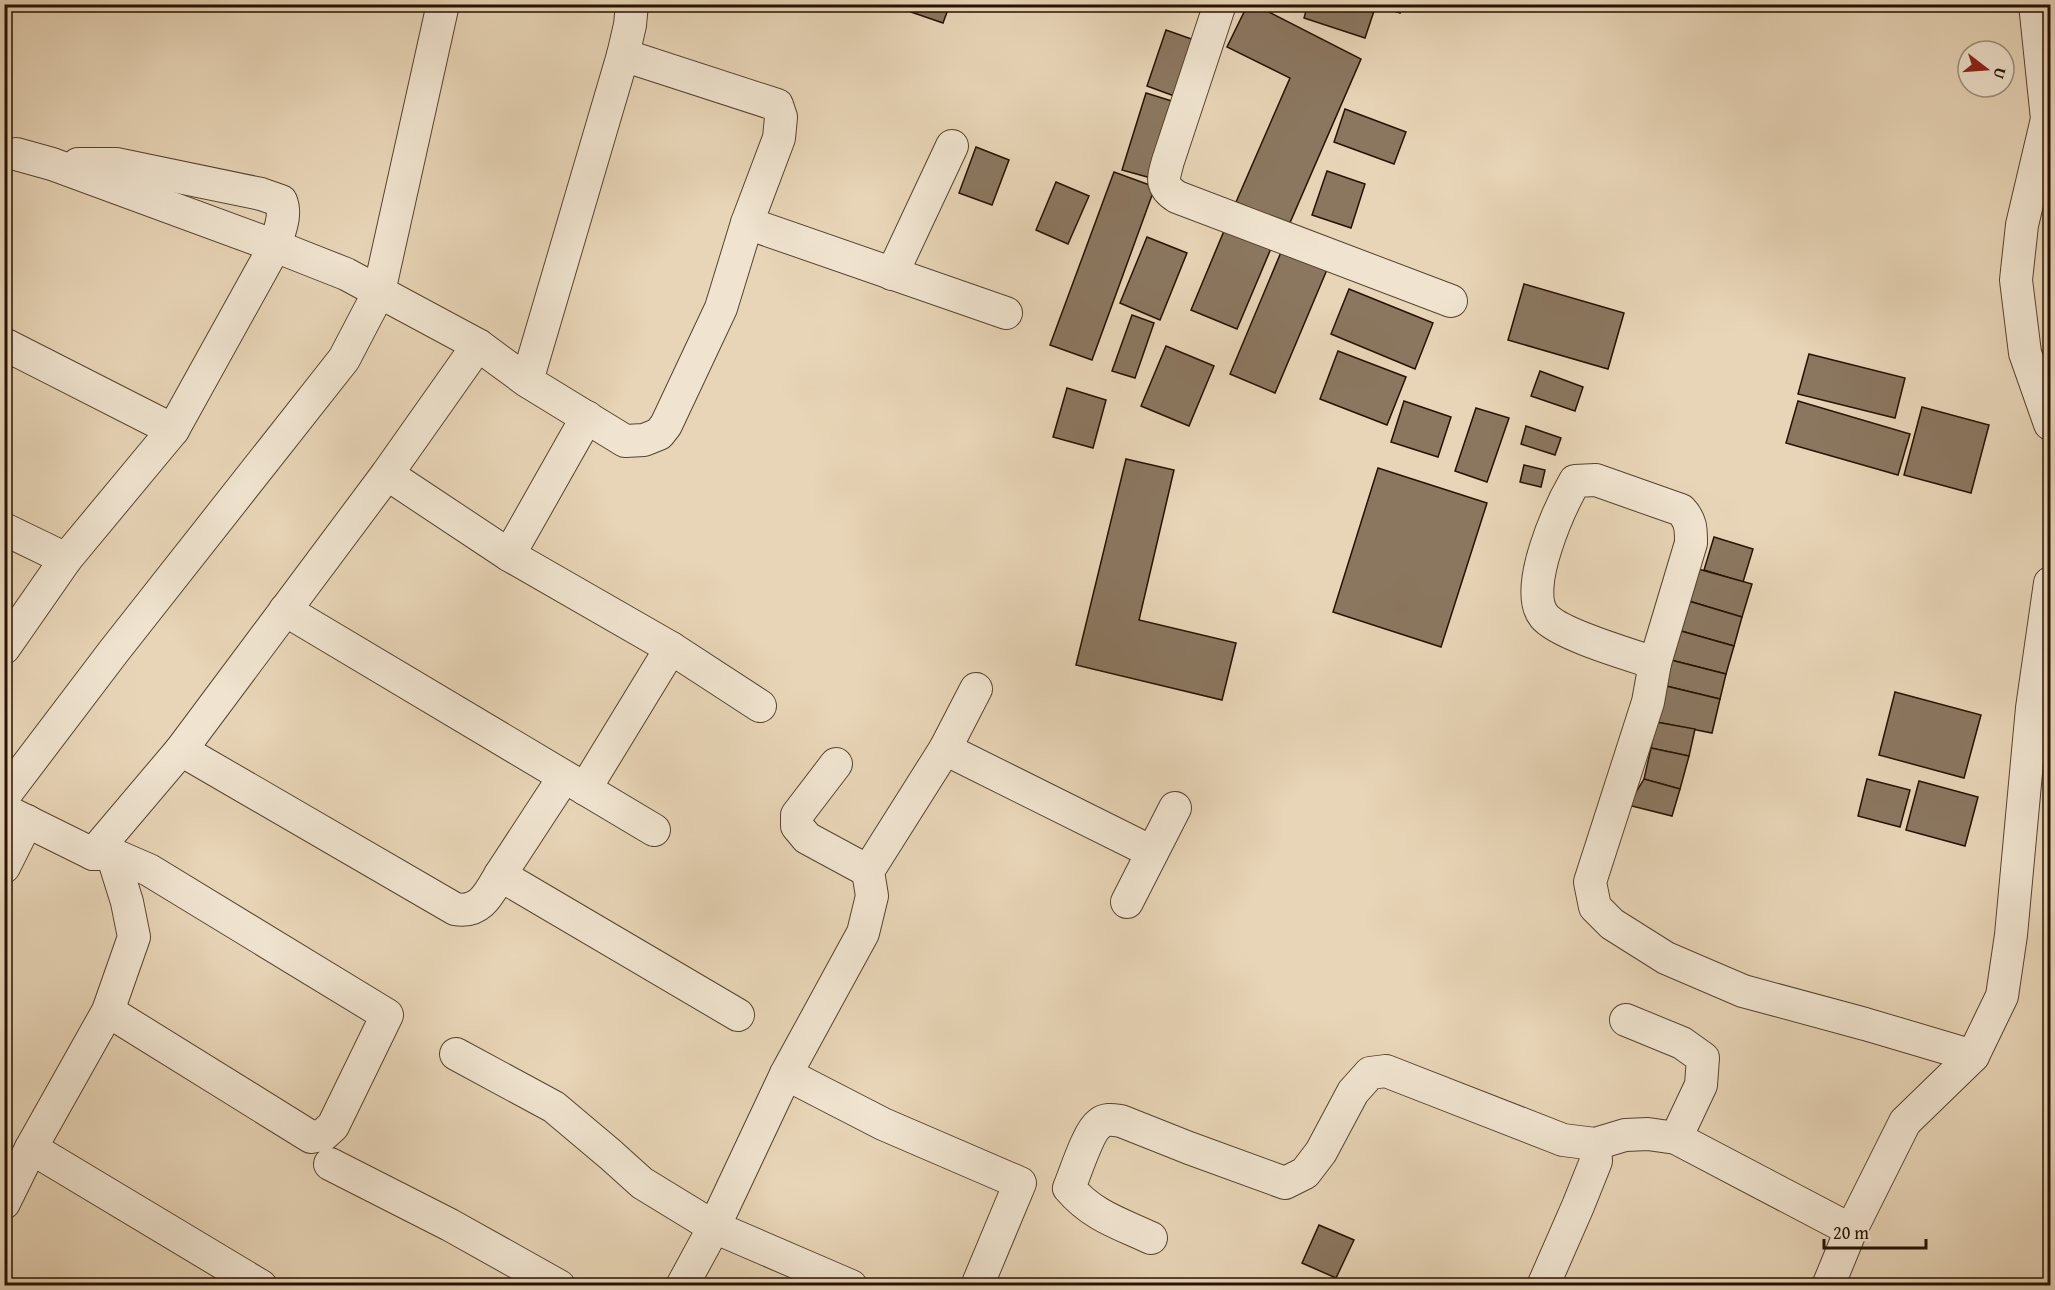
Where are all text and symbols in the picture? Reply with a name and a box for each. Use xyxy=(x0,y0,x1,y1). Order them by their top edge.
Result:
north arrow xyxy=(1956,39,2016,99)
text: U xyxy=(1987,65,2013,82)
scale bar xyxy=(1824,1212,1926,1250)
text: 20 m xyxy=(1833,1219,1869,1246)

